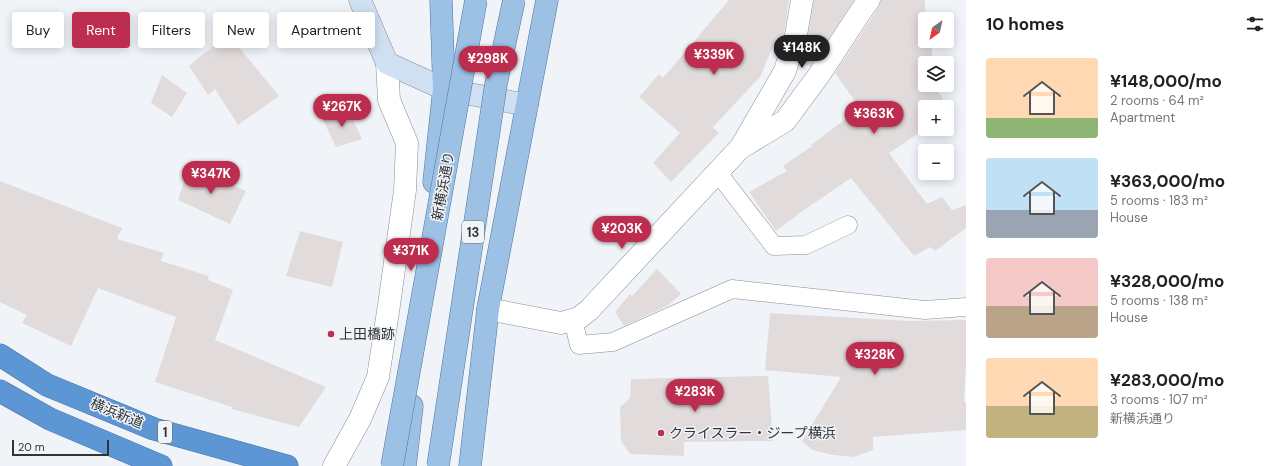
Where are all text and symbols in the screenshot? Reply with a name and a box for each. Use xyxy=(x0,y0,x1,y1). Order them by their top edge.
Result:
chip: Buy xyxy=(12,12,64,48)
chip: Rent xyxy=(72,12,130,48)
chip: Filters xyxy=(138,12,205,48)
chip: New xyxy=(213,12,269,48)
chip: Apartment xyxy=(277,12,375,48)
north arrow xyxy=(918,12,954,48)
map controls xyxy=(918,12,954,180)
text: 10 homes xyxy=(986,13,1064,35)
icon: filters xyxy=(1244,13,1266,35)
pin: ¥148K xyxy=(774,35,830,69)
text: ¥148K xyxy=(783,39,821,56)
pin: ¥339K xyxy=(686,42,742,76)
pin: ¥298K xyxy=(460,46,516,80)
text: ¥339K xyxy=(694,46,734,63)
text: ¥298K xyxy=(468,50,508,67)
button: layers xyxy=(918,56,954,92)
text: ¥148,000/mo xyxy=(1110,70,1222,92)
icon: home xyxy=(1018,74,1066,122)
text: 2 rooms · 64 m² xyxy=(1110,92,1204,109)
pin: ¥267K xyxy=(314,94,370,128)
text: ¥267K xyxy=(322,98,362,115)
button: + xyxy=(918,100,954,136)
pin: ¥363K xyxy=(846,101,902,135)
text: ¥363K xyxy=(854,105,894,122)
text: Apartment xyxy=(1110,109,1175,126)
button: − xyxy=(918,144,954,180)
street label: 新横浜通り xyxy=(428,150,458,222)
pin: ¥347K xyxy=(183,161,239,195)
text: ¥347K xyxy=(191,165,231,182)
text: ¥363,000/mo xyxy=(1110,170,1225,192)
icon: home xyxy=(1018,174,1066,222)
text: 5 rooms · 183 m² xyxy=(1110,192,1208,209)
text: House xyxy=(1110,209,1148,226)
pin: ¥203K xyxy=(594,216,650,250)
text: ¥203K xyxy=(601,220,643,237)
road number: 13 xyxy=(462,221,484,243)
pin: ¥371K xyxy=(383,238,439,272)
text: ¥371K xyxy=(393,242,429,259)
text: ¥328,000/mo xyxy=(1110,270,1224,292)
icon: home xyxy=(1018,274,1066,322)
text: 5 rooms · 138 m² xyxy=(1110,292,1208,309)
text: House xyxy=(1110,309,1148,326)
place label: 上田橋跡 xyxy=(339,325,395,343)
marker: 上田橋跡 xyxy=(326,329,336,339)
pin: ¥328K xyxy=(847,342,903,376)
text: ¥328K xyxy=(855,346,895,363)
text: ¥283,000/mo xyxy=(1110,369,1224,391)
icon: home xyxy=(1018,374,1066,422)
pin: ¥283K xyxy=(667,379,723,413)
text: ¥283K xyxy=(675,383,715,400)
text: 3 rooms · 107 m² xyxy=(1110,391,1208,408)
street label: 横浜新道 xyxy=(88,394,146,432)
text: 新横浜通り xyxy=(1110,410,1175,427)
road number: 1 xyxy=(158,421,172,443)
place label: クライスラー・ジープ横浜 xyxy=(669,424,836,442)
marker: クライスラー・ジープ横浜 xyxy=(656,428,666,438)
scale bar xyxy=(12,438,109,457)
text: 20 m xyxy=(18,440,44,454)

